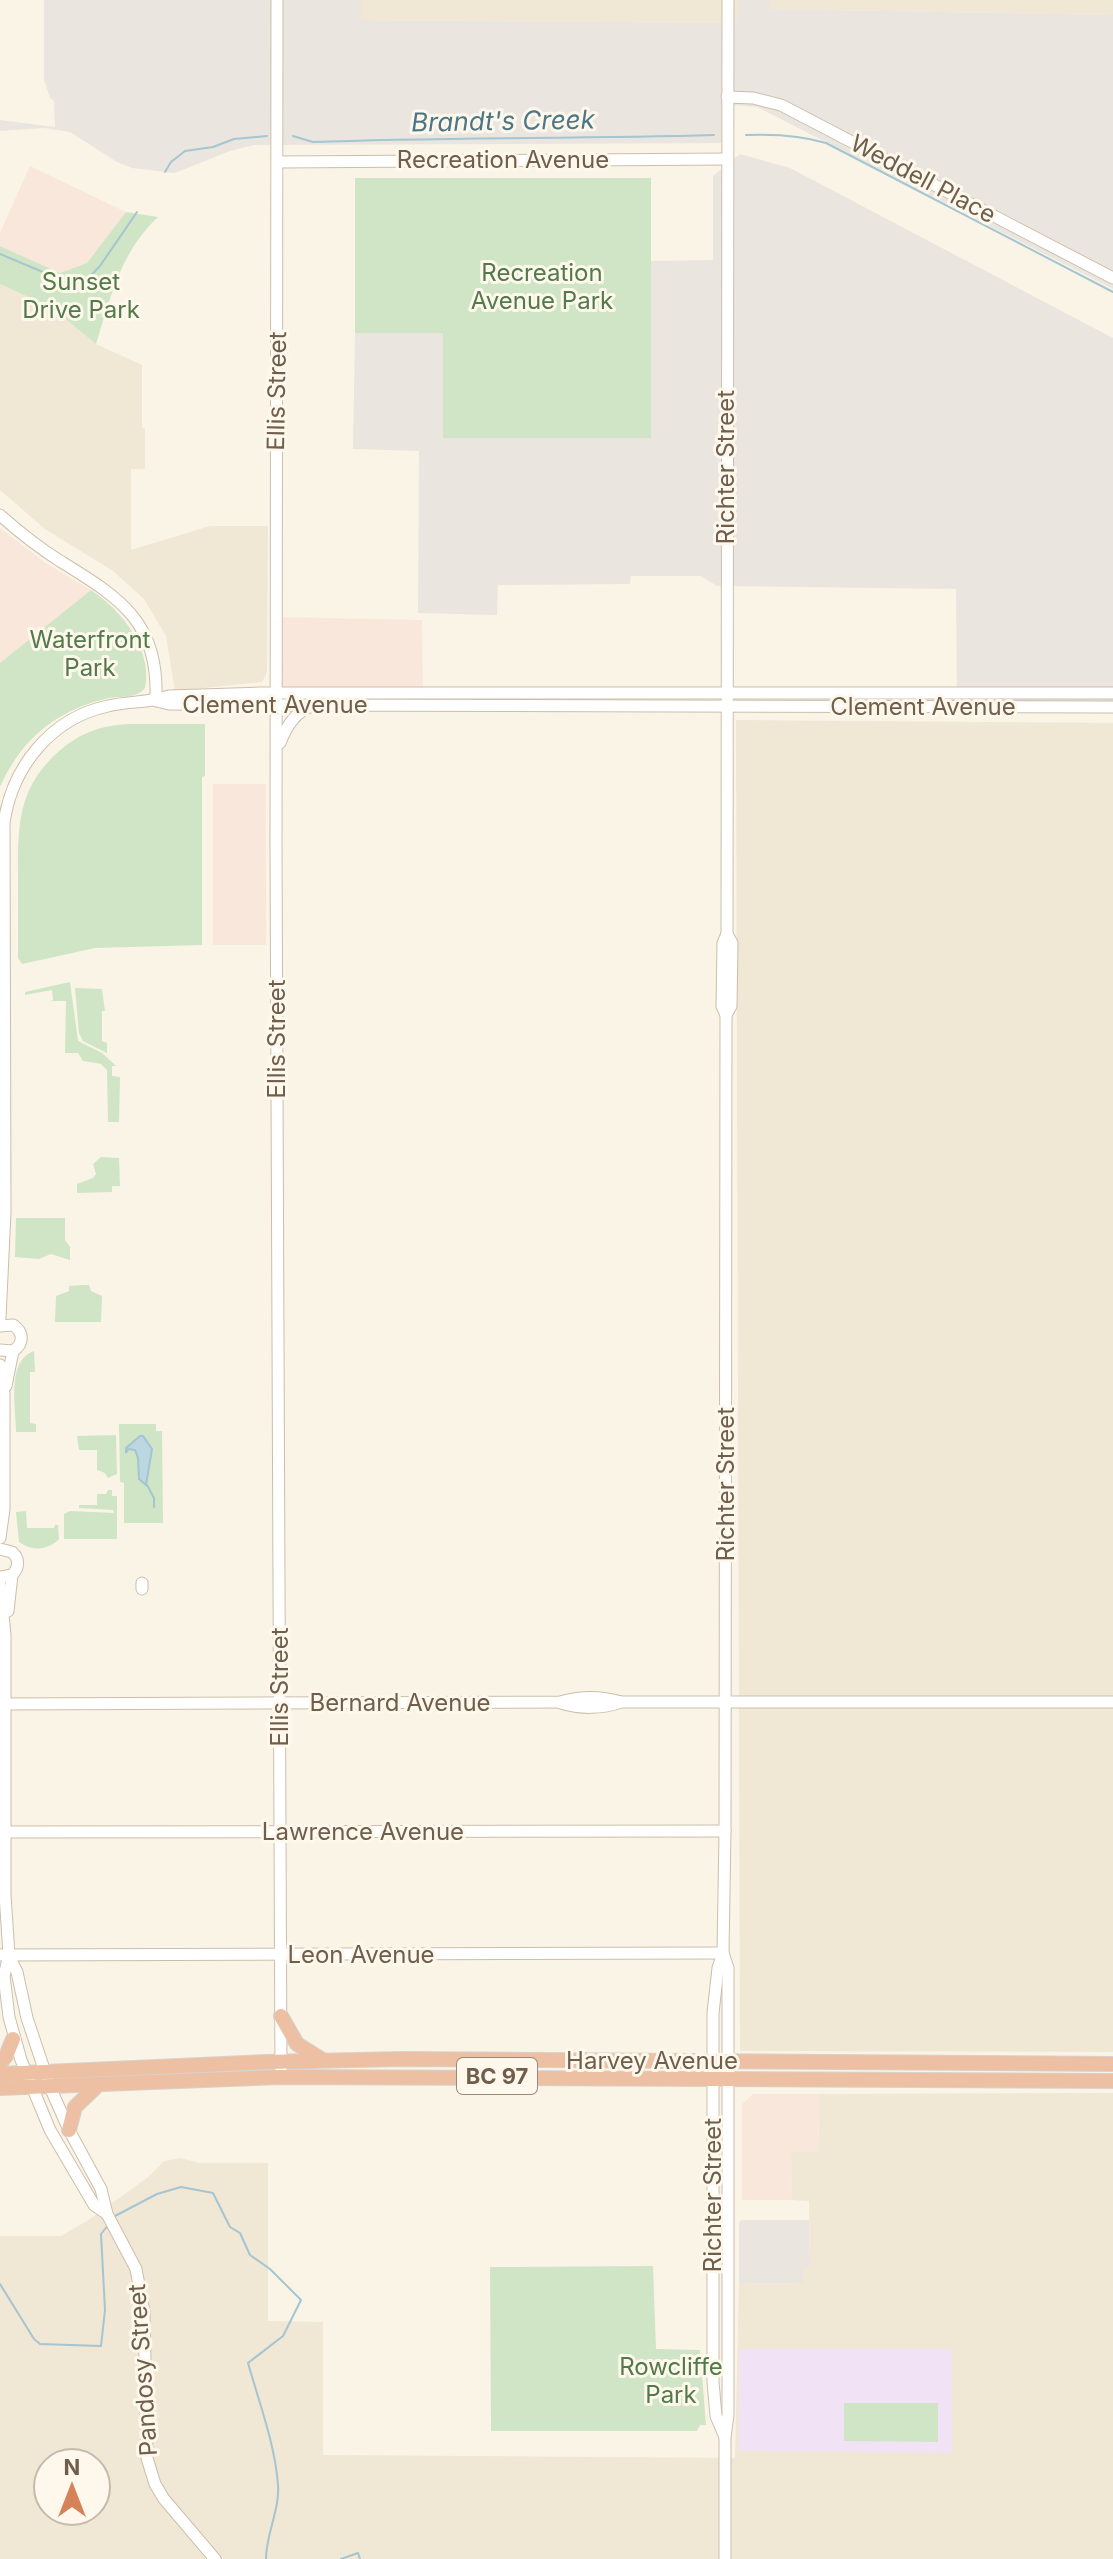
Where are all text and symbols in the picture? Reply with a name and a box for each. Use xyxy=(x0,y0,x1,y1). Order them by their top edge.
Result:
water label: Brandt's Creek xyxy=(411,103,596,138)
street label: Weddell Place xyxy=(846,128,1001,229)
street label: Recreation Avenue xyxy=(397,145,609,174)
park label: Recreation Avenue Park xyxy=(471,258,613,315)
park label: Sunset Drive Park xyxy=(22,267,140,324)
street label: Ellis Street xyxy=(261,331,292,451)
street label: Richter Street xyxy=(711,390,740,544)
park label: Waterfront Park xyxy=(30,625,151,682)
street label: Clement Avenue xyxy=(182,690,368,719)
street label: Clement Avenue xyxy=(830,692,1016,721)
street label: Ellis Street xyxy=(262,979,291,1099)
street label: Richter Street xyxy=(711,1407,740,1561)
street label: Ellis Street xyxy=(265,1627,294,1747)
street label: Bernard Avenue xyxy=(309,1688,491,1717)
street label: Lawrence Avenue xyxy=(262,1817,464,1846)
street label: Leon Avenue xyxy=(287,1940,435,1969)
street label: Harvey Avenue xyxy=(566,2046,738,2075)
road number: BC 97 xyxy=(457,2058,537,2094)
street label: Richter Street xyxy=(698,2118,727,2272)
street label: Pandosy Street xyxy=(122,2283,163,2457)
park label: Rowcliffe Park xyxy=(619,2352,723,2409)
north arrow xyxy=(32,2447,112,2527)
text: N xyxy=(64,2454,80,2480)

